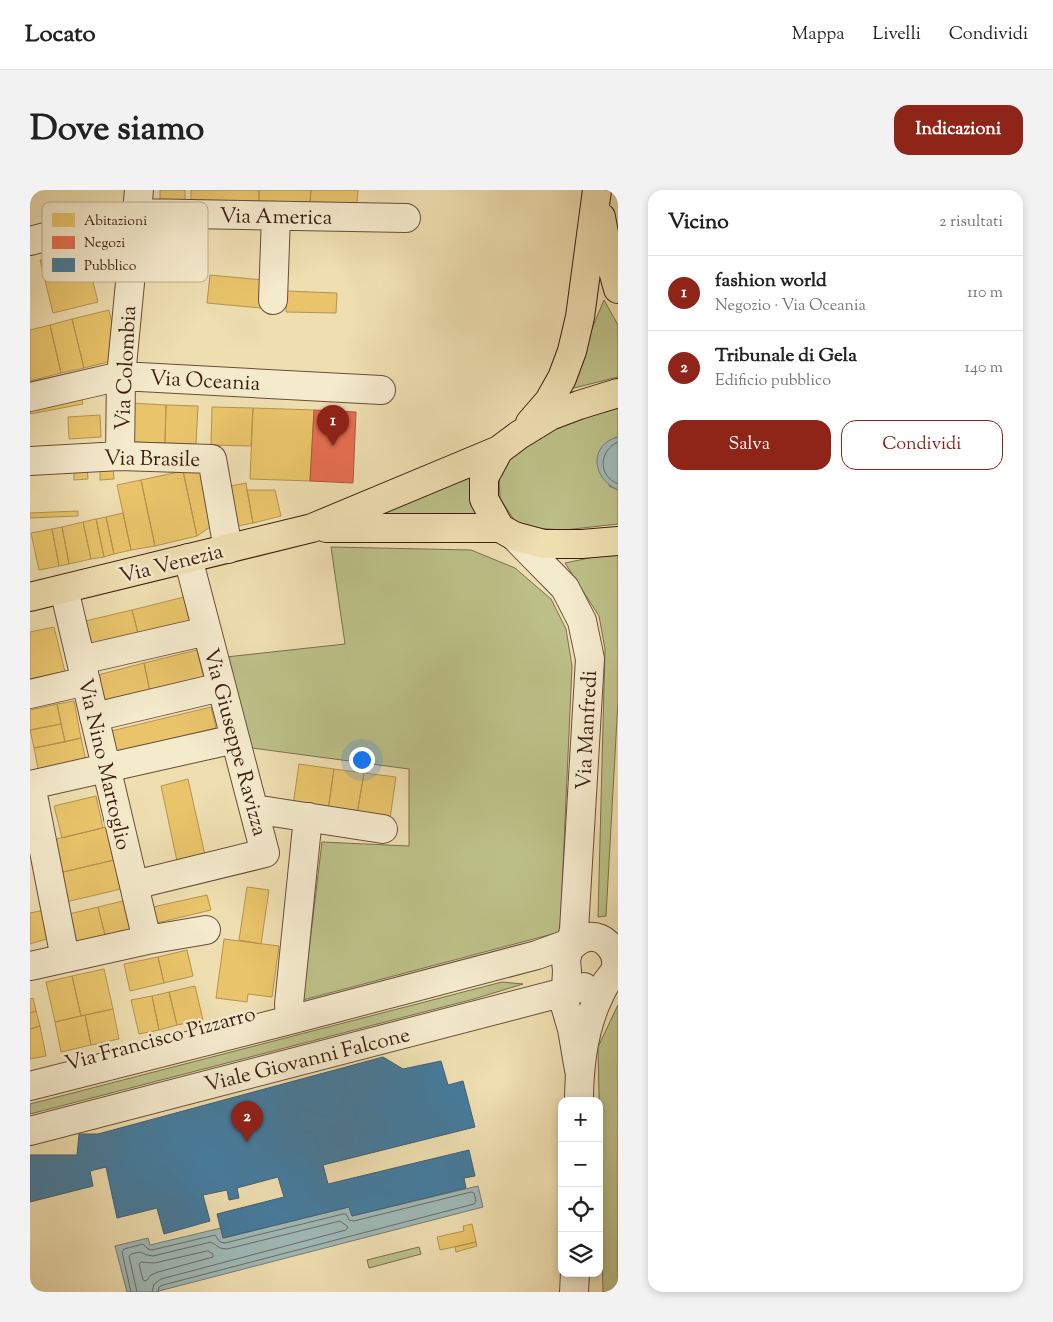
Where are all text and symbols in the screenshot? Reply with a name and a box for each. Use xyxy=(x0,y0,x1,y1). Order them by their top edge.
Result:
text: Locato xyxy=(25,18,96,52)
text: Mappa xyxy=(792,22,845,48)
text: Livelli xyxy=(873,22,921,48)
text: Condividi xyxy=(949,22,1028,48)
text: Dove siamo xyxy=(30,105,204,156)
button: Indicazioni xyxy=(894,105,1023,155)
legend xyxy=(42,202,208,282)
street label: Via America xyxy=(219,202,333,234)
text: Vicino xyxy=(668,208,729,238)
text: 2 risultati xyxy=(939,211,1003,234)
text: Abitazioni xyxy=(84,212,147,232)
text: Negozi xyxy=(84,234,125,254)
text: Pubblico xyxy=(84,257,137,277)
text: fashion world xyxy=(715,268,827,295)
text: 1 xyxy=(681,282,687,305)
text: 110 m xyxy=(967,282,1003,305)
text: Negozio · Via Oceania xyxy=(715,295,866,318)
street label: Via Colombia xyxy=(109,305,145,431)
text: Tribunale di Gela xyxy=(715,343,857,370)
text: 2 xyxy=(680,357,688,380)
text: 140 m xyxy=(965,357,1003,380)
street label: Via Oceania xyxy=(149,364,261,400)
text: Edificio pubblico xyxy=(715,370,831,393)
pin: 1 xyxy=(317,405,349,446)
button: Salva xyxy=(668,420,831,470)
button: Condividi xyxy=(841,420,1003,470)
street label: Via Brasile xyxy=(104,444,200,476)
street label: Via Venezia xyxy=(116,537,227,592)
street label: Via Giuseppe Ravizza xyxy=(195,645,274,840)
street label: Via Manfredi xyxy=(570,669,606,791)
street label: Via Nino Martoglio xyxy=(69,676,137,853)
your location xyxy=(349,747,375,773)
street label: Via Francisco Pizzarro xyxy=(62,1000,259,1080)
street label: Viale Giovanni Falcone xyxy=(202,1021,413,1101)
map controls xyxy=(558,1097,603,1277)
button: + xyxy=(558,1097,603,1142)
pin: 2 xyxy=(231,1101,263,1142)
button: − xyxy=(558,1142,603,1187)
button: locate xyxy=(558,1187,603,1232)
button: layers xyxy=(558,1232,603,1277)

